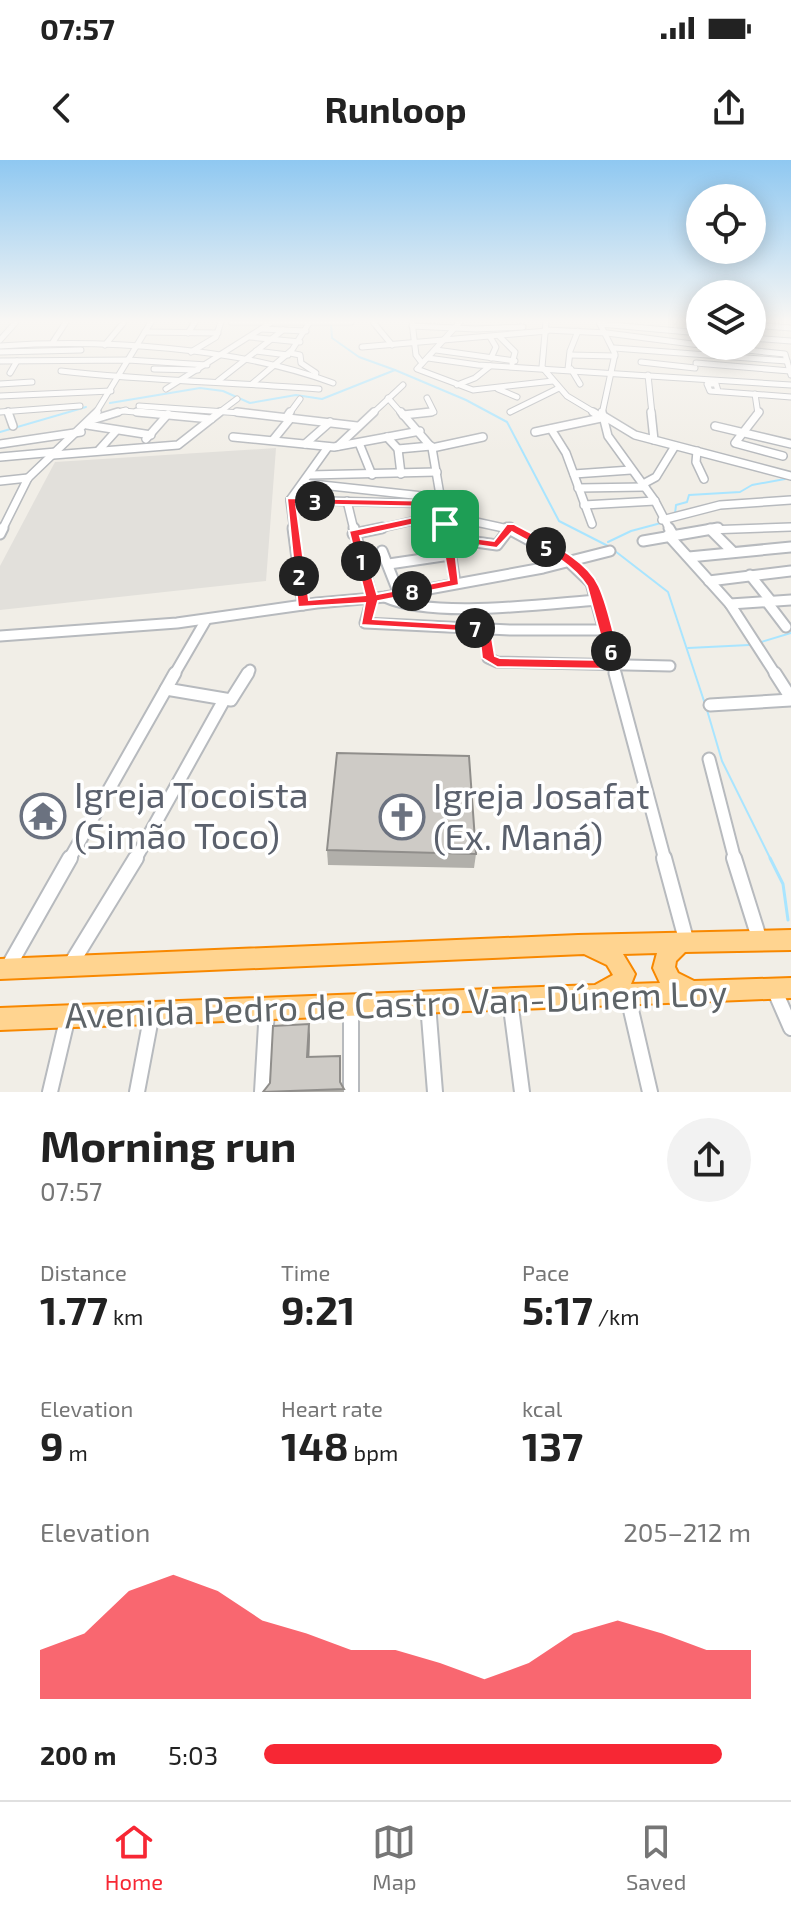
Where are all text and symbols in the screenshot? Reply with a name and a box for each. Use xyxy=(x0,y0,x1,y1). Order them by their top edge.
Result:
text: 07:57 xyxy=(40,10,115,46)
icon: back xyxy=(40,86,84,130)
icon: share xyxy=(707,86,751,130)
text: Runloop xyxy=(324,87,467,130)
map controls xyxy=(686,184,766,360)
button: locate xyxy=(686,184,766,264)
button: layers xyxy=(686,280,766,360)
pin: 3 xyxy=(295,481,335,521)
text: 3 xyxy=(309,488,321,514)
pin xyxy=(411,490,479,558)
icon: arrive xyxy=(423,502,467,546)
pin: 5 xyxy=(526,527,566,567)
text: 5 xyxy=(540,534,552,560)
pin: 1 xyxy=(341,541,381,581)
text: 1 xyxy=(356,548,366,574)
pin: 2 xyxy=(279,556,319,596)
text: 2 xyxy=(293,563,305,589)
pin: 8 xyxy=(392,571,432,611)
text: 8 xyxy=(405,578,419,604)
pin: 7 xyxy=(455,608,495,648)
text: 7 xyxy=(469,615,481,641)
pin: 6 xyxy=(591,631,631,671)
text: 6 xyxy=(605,638,617,664)
place label: Igreja Tocoista (Simão Toco) xyxy=(74,772,309,856)
place label: Igreja Josafat (Ex. Maná) xyxy=(433,773,650,857)
temple icon: Igreja Tocoista (Simão Toco) xyxy=(19,792,67,840)
church icon: Igreja Josafat (Ex. Maná) xyxy=(378,793,426,841)
street label: Avenida Pedro de Castro Van-Dúnem Loy xyxy=(64,969,728,1036)
text: Morning run xyxy=(40,1118,296,1171)
button: share xyxy=(667,1118,751,1202)
text: 07:57 xyxy=(40,1175,102,1206)
text: Distance xyxy=(40,1259,127,1285)
text: Time xyxy=(281,1259,330,1285)
text: Pace xyxy=(522,1259,569,1285)
text: 1.77 xyxy=(40,1285,108,1333)
text: 9:21 xyxy=(281,1285,355,1333)
text: 5:17 xyxy=(522,1285,593,1333)
text: km xyxy=(108,1303,143,1329)
text: /km xyxy=(593,1303,640,1329)
text: Elevation xyxy=(40,1395,133,1421)
text: Heart rate xyxy=(281,1395,383,1421)
text: kcal xyxy=(522,1395,562,1421)
text: 9 xyxy=(40,1421,64,1469)
text: 148 xyxy=(281,1421,349,1469)
text: 137 xyxy=(522,1421,583,1469)
text: m xyxy=(64,1439,88,1465)
text: bpm xyxy=(349,1439,398,1465)
text: Elevation xyxy=(40,1516,150,1547)
text: 205–212 m xyxy=(623,1516,751,1547)
text: 200 m xyxy=(40,1739,116,1770)
text: 5:03 xyxy=(168,1739,218,1770)
tab: Home xyxy=(105,1820,163,1894)
tab: Map xyxy=(372,1820,417,1894)
tab: Saved xyxy=(626,1820,686,1894)

